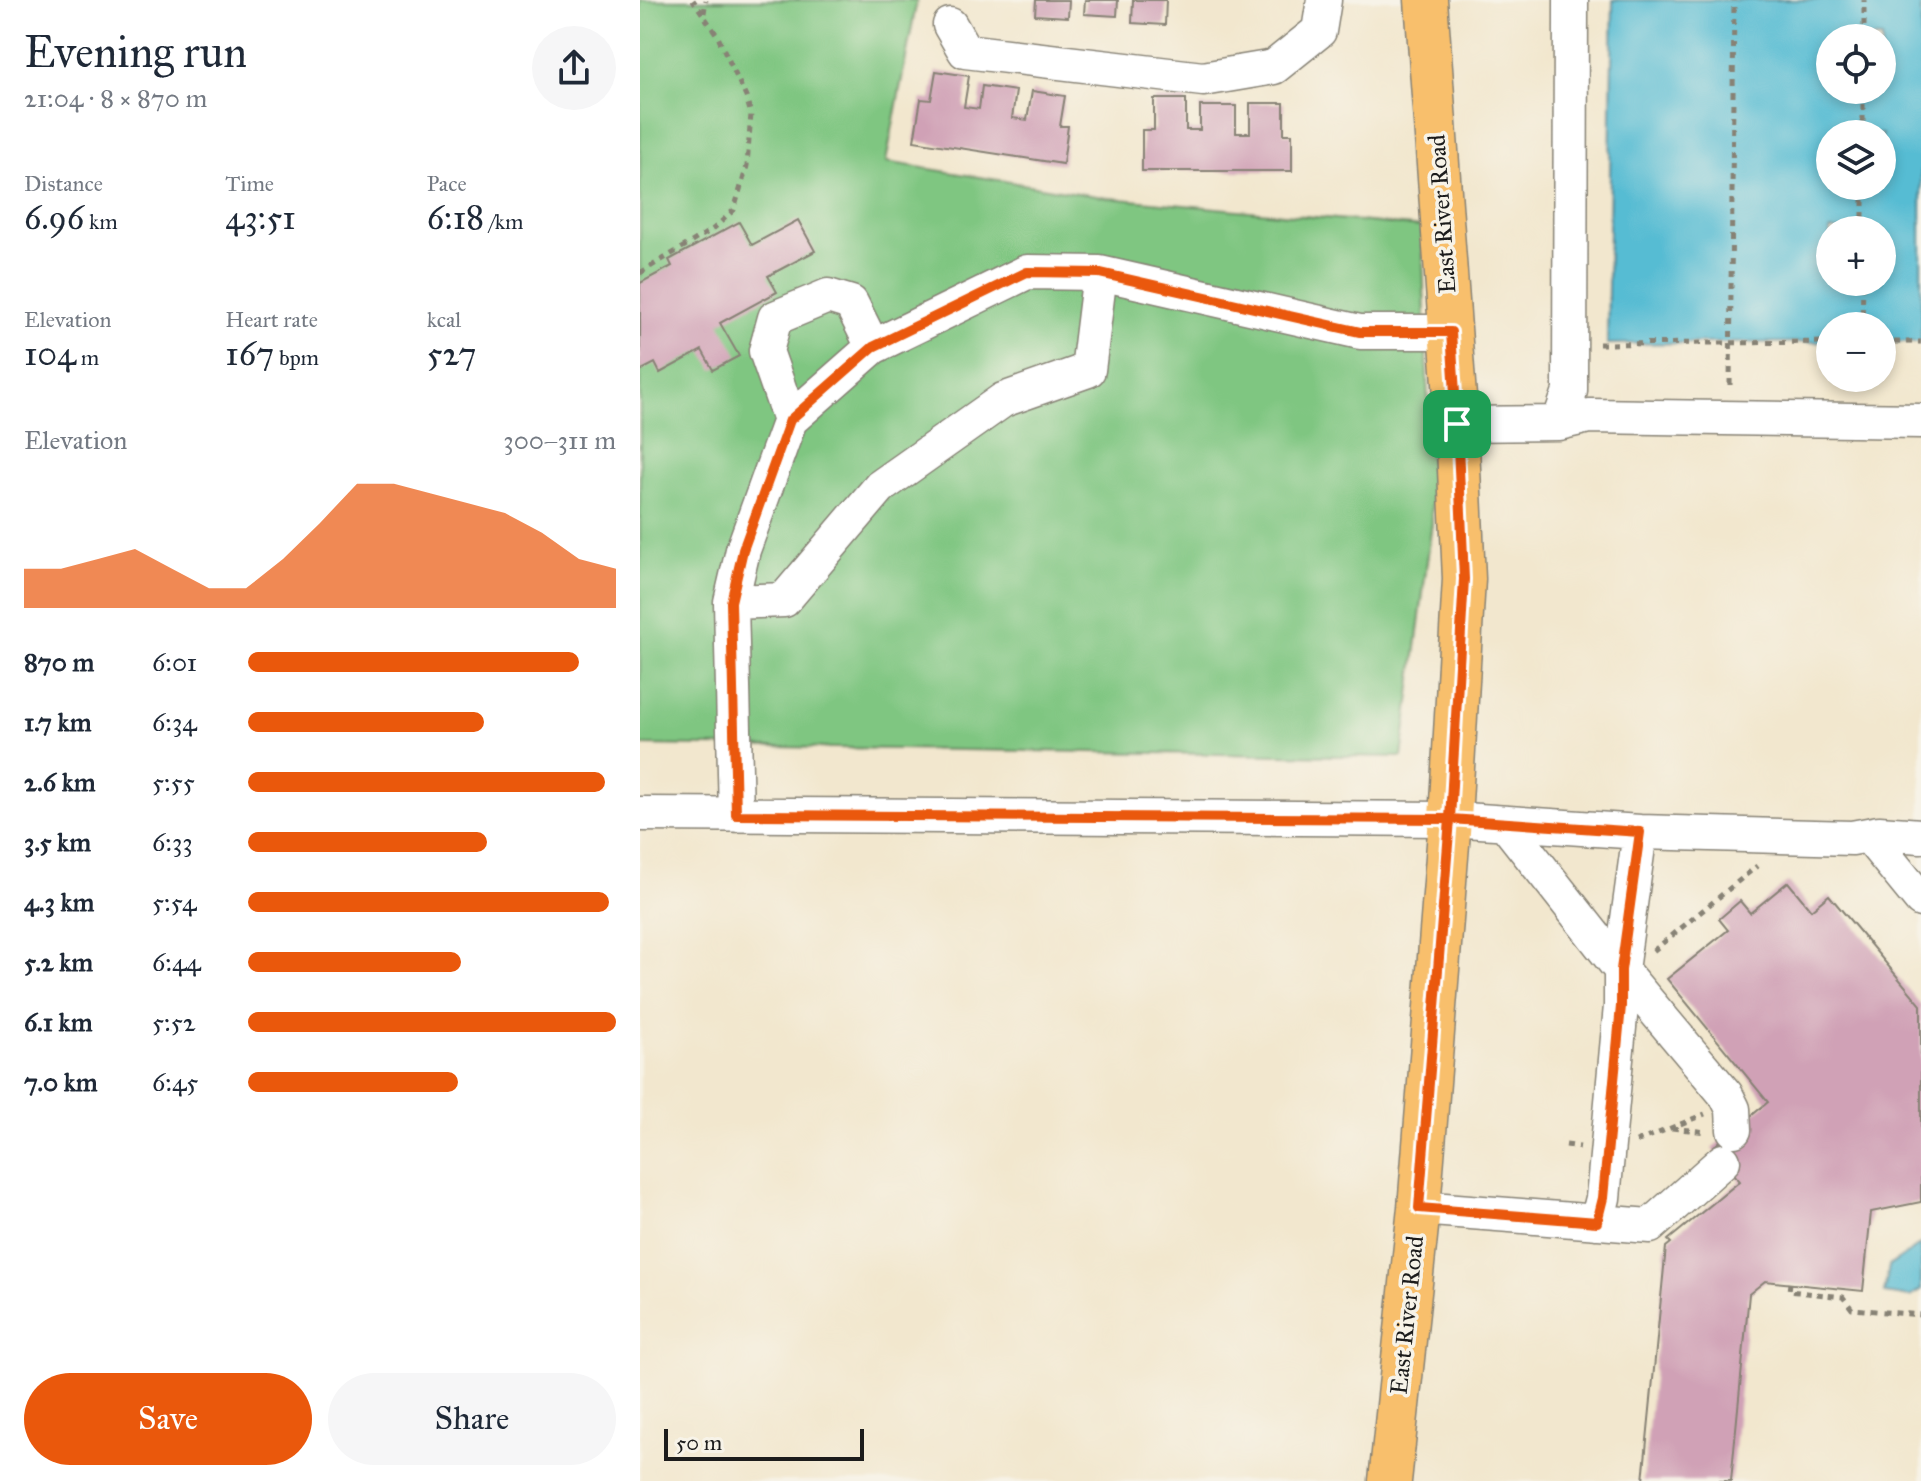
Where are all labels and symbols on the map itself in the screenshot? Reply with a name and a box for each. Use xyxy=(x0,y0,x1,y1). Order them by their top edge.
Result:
street label: East River Road xyxy=(1421,133,1463,295)
pin xyxy=(1423,390,1491,458)
street label: East River Road xyxy=(1384,1234,1430,1396)
scale bar xyxy=(664,1425,864,1461)

